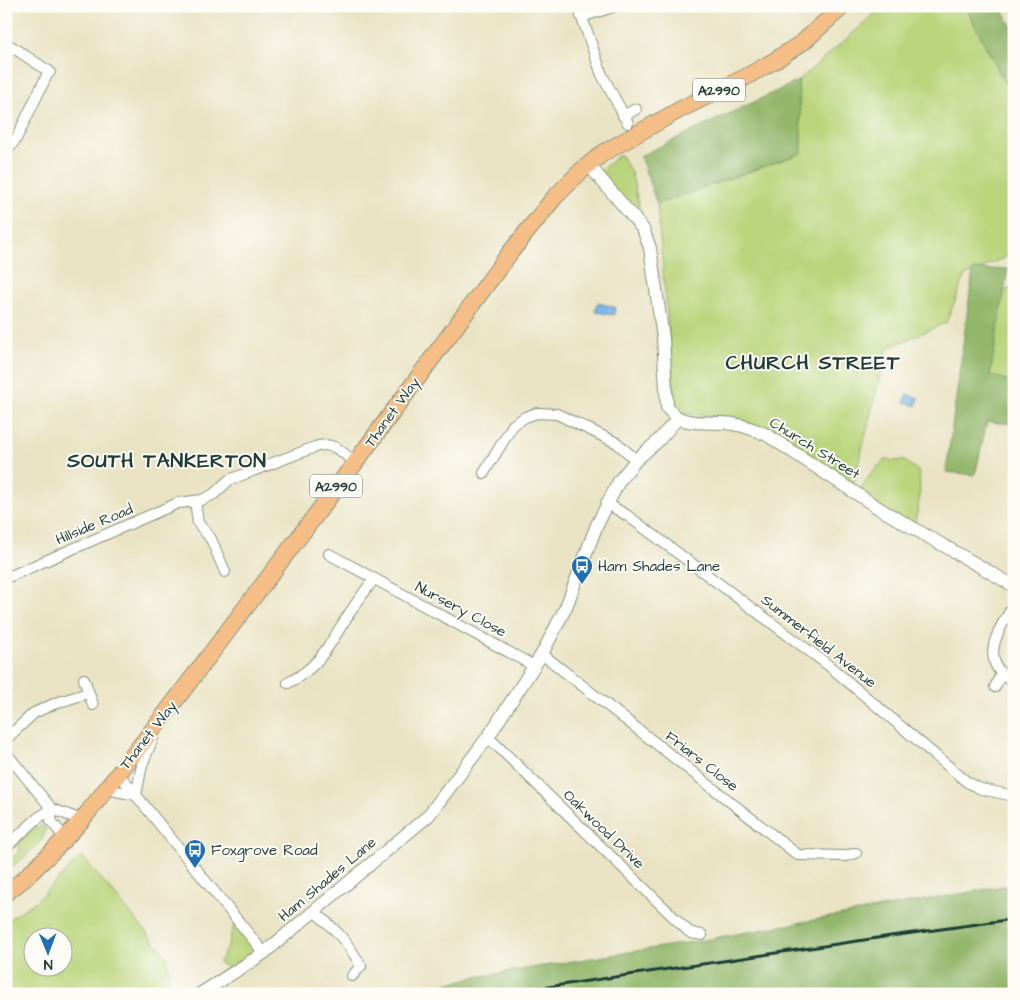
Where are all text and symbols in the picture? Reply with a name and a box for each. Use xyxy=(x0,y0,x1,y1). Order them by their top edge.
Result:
road number: A2990 xyxy=(693,78,745,102)
district label: CHURCH STREET xyxy=(726,349,900,377)
street label: Thanet Way xyxy=(360,373,426,452)
street label: Church Street xyxy=(765,412,864,485)
district label: SOUTH TANKERTON xyxy=(66,447,267,475)
road number: A2990 xyxy=(310,474,362,498)
street label: Hillside Road xyxy=(52,499,136,550)
bus stop icon: Ham Shades Lane xyxy=(570,554,594,585)
place label: Ham Shades Lane xyxy=(598,556,720,577)
street label: Nursery Close xyxy=(411,577,510,643)
street label: Summerfield Avenue xyxy=(757,590,881,693)
street label: Thanet Way xyxy=(115,697,183,775)
street label: Friars Close xyxy=(661,726,743,797)
street label: Oakwood Drive xyxy=(558,785,649,874)
street label: Ham Shades Lane xyxy=(274,832,381,927)
bus stop icon: Foxgrove Road xyxy=(183,838,207,869)
place label: Foxgrove Road xyxy=(211,840,318,862)
north arrow xyxy=(22,928,72,978)
text: N xyxy=(43,954,53,974)

